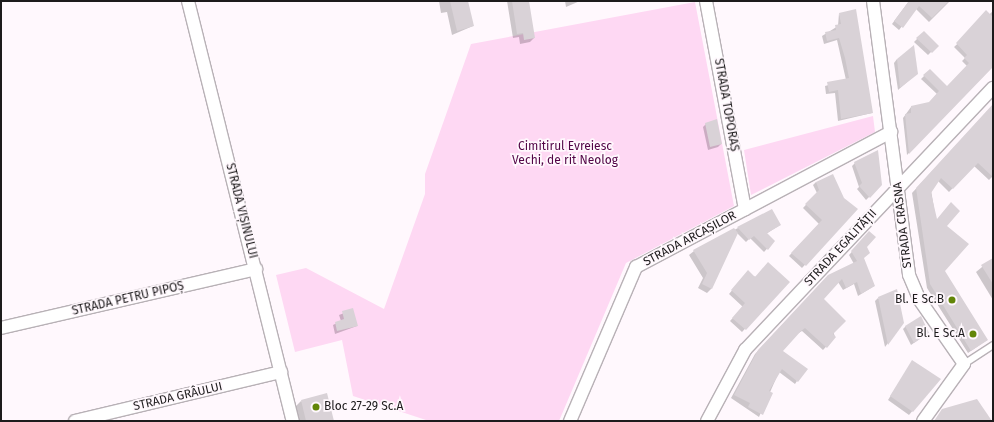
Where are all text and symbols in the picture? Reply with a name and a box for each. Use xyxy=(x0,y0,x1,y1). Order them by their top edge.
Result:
street label: STRADA TOPORAȘ xyxy=(711,57,741,153)
park label: Cimitirul Evreiesc Vechi, de rit Neolog xyxy=(512,140,618,168)
street label: STRADA VIȘINULUI xyxy=(222,162,260,260)
street label: STRADA CRASNA xyxy=(891,181,915,269)
street label: STRADA EGALITĂȚII xyxy=(802,207,880,289)
street label: STRADA ARCAȘILOR xyxy=(641,208,739,270)
street label: STRADA PETRU PIPOȘ xyxy=(71,279,185,319)
place label: Bl. E Sc.B xyxy=(895,293,944,307)
marker: Bl. E Sc.B xyxy=(947,295,957,305)
place label: Bl. E Sc.A xyxy=(916,327,965,341)
marker: Bl. E Sc.A xyxy=(968,329,978,339)
street label: STRADA GRÂULUI xyxy=(132,380,224,414)
place label: Bloc 27-29 Sc.A xyxy=(324,400,403,414)
marker: Bloc 27-29 Sc.A xyxy=(311,402,321,412)

